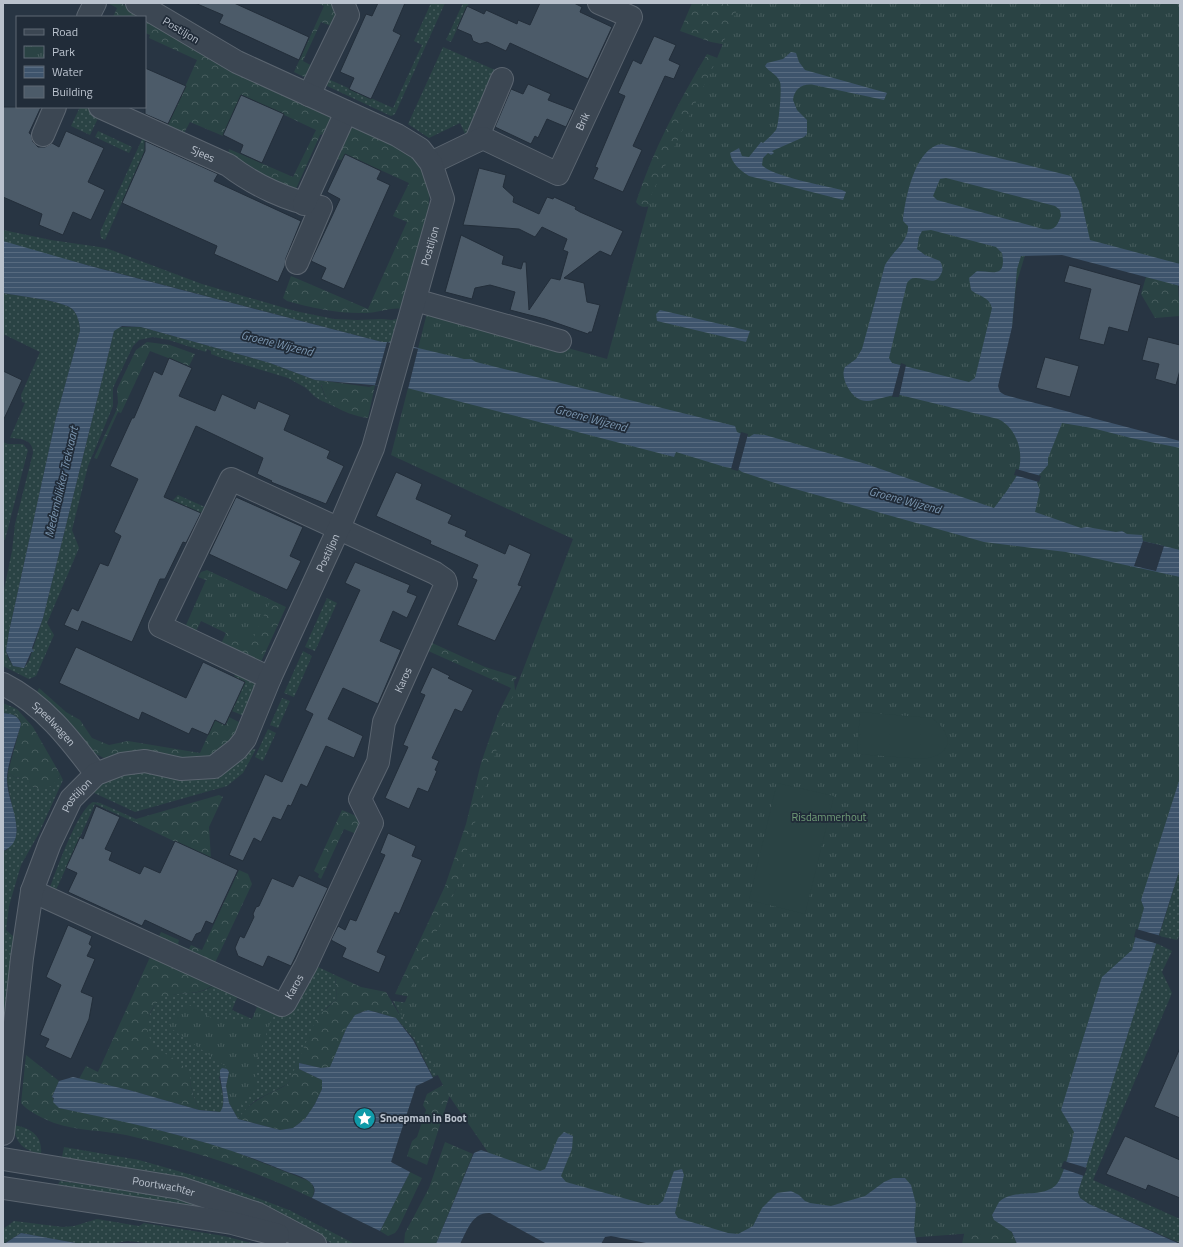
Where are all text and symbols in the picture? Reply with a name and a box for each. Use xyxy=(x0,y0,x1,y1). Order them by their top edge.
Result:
street label: Postiljon xyxy=(160,13,202,47)
legend xyxy=(16,16,146,108)
text: Road xyxy=(52,22,78,41)
text: Park xyxy=(52,42,75,61)
text: Water xyxy=(52,62,83,81)
text: Building xyxy=(52,82,93,101)
street label: Brik xyxy=(571,109,594,133)
street label: Sjees xyxy=(188,141,217,166)
street label: Postiljon xyxy=(417,224,443,268)
water label: Groene Wijzend xyxy=(239,325,317,362)
water label: Groene Wijzend xyxy=(553,399,631,437)
water label: Medemblikker Trekvaart xyxy=(39,423,83,539)
water label: Groene Wijzend xyxy=(867,481,945,519)
street label: Postiljon xyxy=(312,531,343,574)
street label: Karos xyxy=(390,665,416,695)
street label: Speelwagen xyxy=(29,698,79,749)
street label: Postiljon xyxy=(58,775,95,815)
park label: Risdammerhout xyxy=(792,809,867,825)
street label: Karos xyxy=(281,971,307,1002)
place icon: Snoepman in Boot xyxy=(351,1105,377,1131)
place label: Snoepman in Boot xyxy=(380,1110,467,1126)
street label: Poortwachter xyxy=(131,1172,197,1201)

